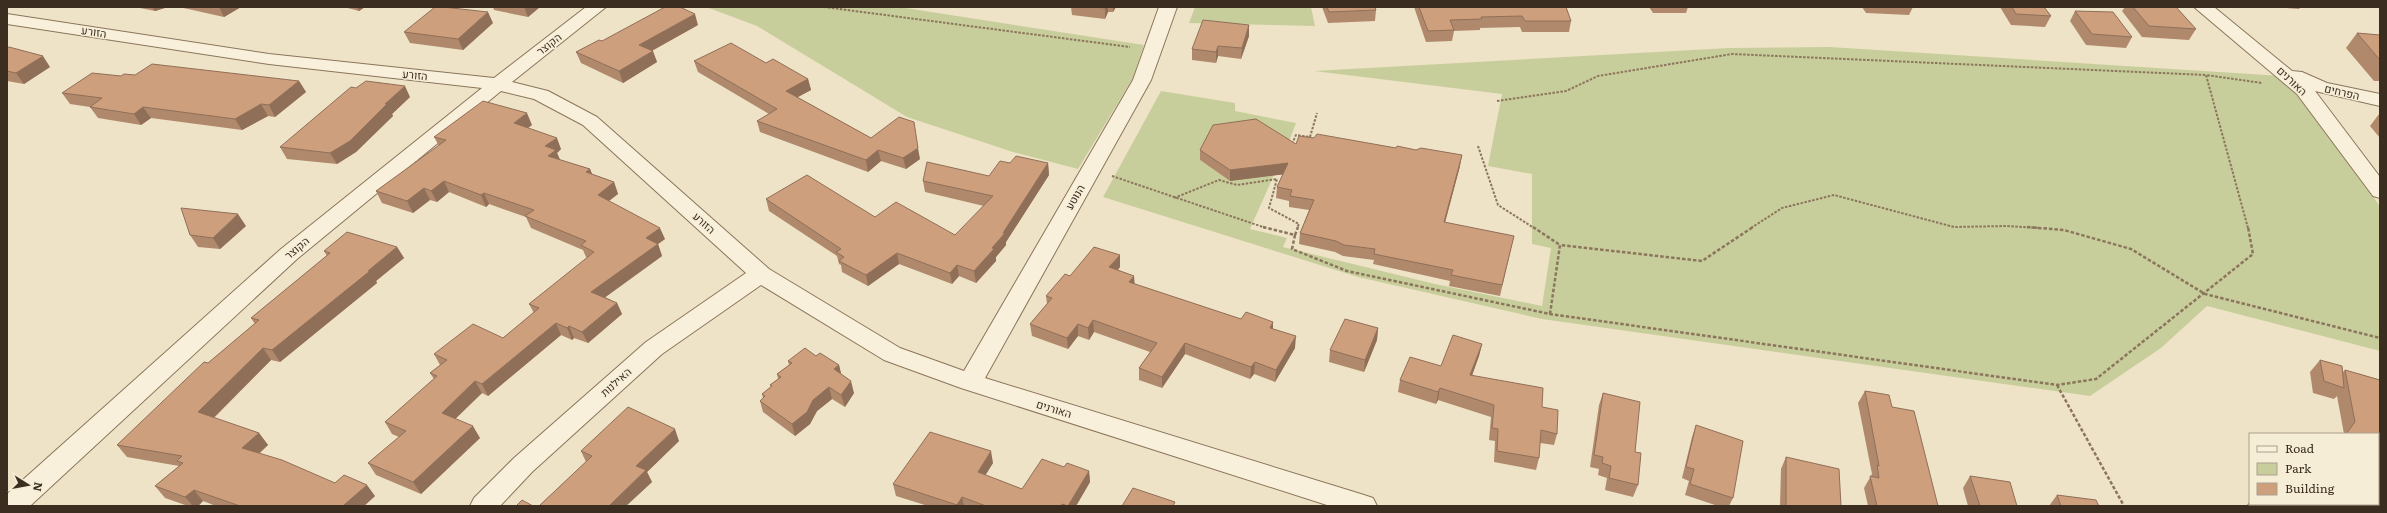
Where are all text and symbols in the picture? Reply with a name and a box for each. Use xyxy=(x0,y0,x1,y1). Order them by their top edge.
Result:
street label: הזורע xyxy=(80,21,108,41)
street label: הקוצר xyxy=(532,28,564,58)
street label: האורנים xyxy=(2274,62,2311,99)
street label: הזורע xyxy=(402,65,429,83)
street label: הפרחים xyxy=(2323,79,2361,103)
street label: הנוטע xyxy=(1060,181,1088,212)
street label: הזורע xyxy=(690,208,719,237)
street label: הקוצר xyxy=(281,232,312,262)
street label: האילנות xyxy=(596,363,634,399)
street label: האורנים xyxy=(1035,395,1074,421)
legend xyxy=(2249,433,2379,505)
text: Road xyxy=(2285,439,2315,457)
text: Park xyxy=(2285,459,2312,477)
north arrow xyxy=(8,465,48,505)
text: Building xyxy=(2285,479,2335,497)
text: N xyxy=(30,481,48,493)

